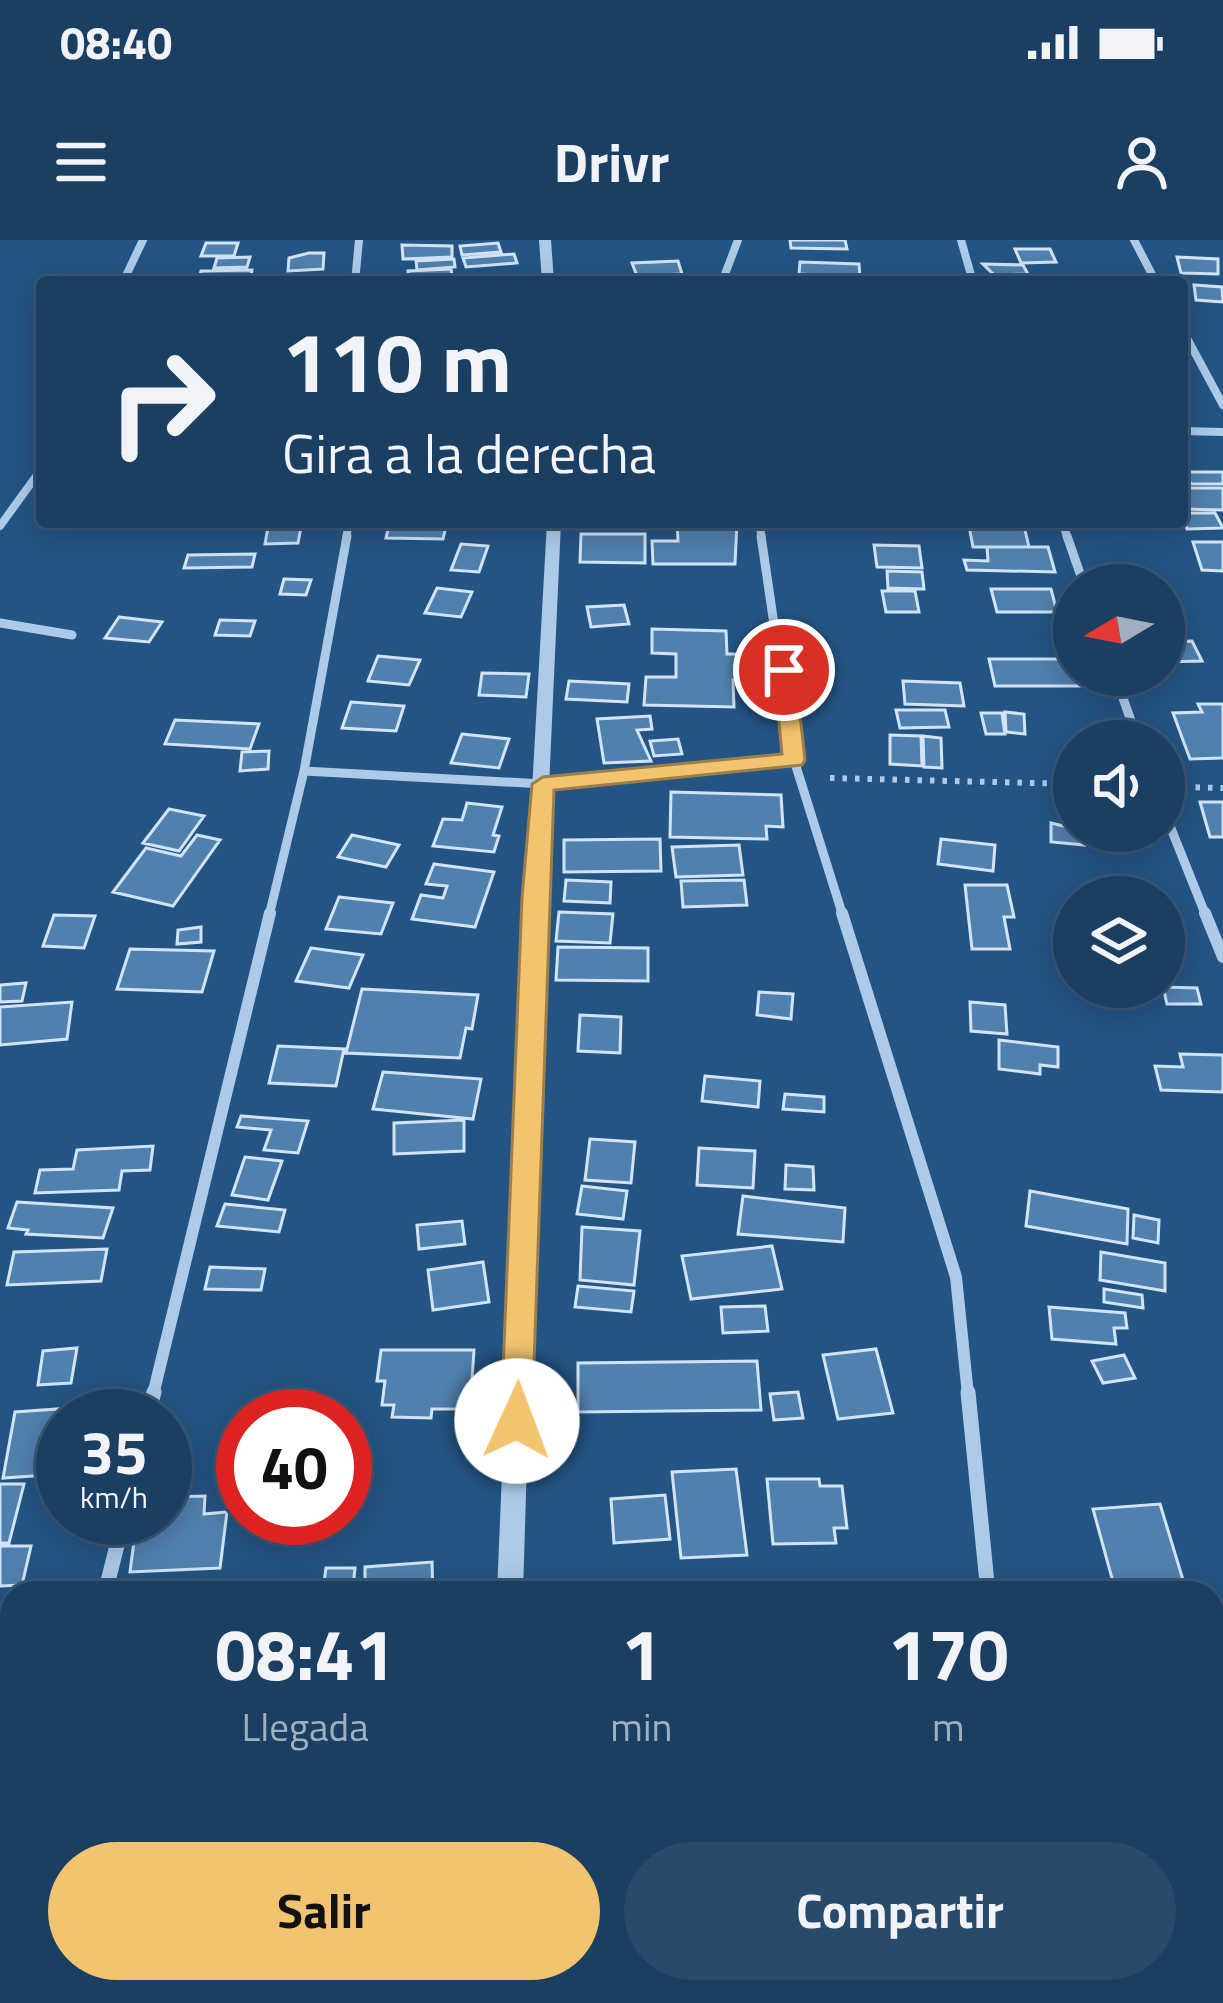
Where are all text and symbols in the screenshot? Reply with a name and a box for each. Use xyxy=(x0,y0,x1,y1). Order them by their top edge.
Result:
text: 08:40 xyxy=(60,8,172,76)
text: Drivr xyxy=(554,121,669,203)
icon: menu xyxy=(48,129,114,195)
icon: person xyxy=(1109,129,1175,195)
text: 110 m xyxy=(282,297,512,425)
icon: right xyxy=(84,324,240,480)
text: Gira a la derecha xyxy=(282,412,656,494)
north arrow xyxy=(1053,564,1185,696)
map controls xyxy=(1053,564,1185,1008)
pin xyxy=(733,619,835,721)
icon: arrive xyxy=(751,637,817,703)
button: sound xyxy=(1053,720,1185,852)
button: layers xyxy=(1053,876,1185,1008)
position arrow xyxy=(454,1358,580,1484)
speed limit sign: 40 xyxy=(216,1389,372,1545)
text: 35 xyxy=(80,1406,148,1497)
text: km/h xyxy=(80,1474,148,1520)
text: 08:41 xyxy=(215,1598,395,1708)
text: 1 xyxy=(621,1598,662,1708)
text: 170 xyxy=(888,1598,1009,1708)
text: Llegada xyxy=(242,1697,369,1756)
text: min xyxy=(610,1697,672,1756)
text: m xyxy=(932,1697,964,1756)
button: Salir xyxy=(48,1842,600,1980)
button: Compartir xyxy=(624,1842,1176,1980)

